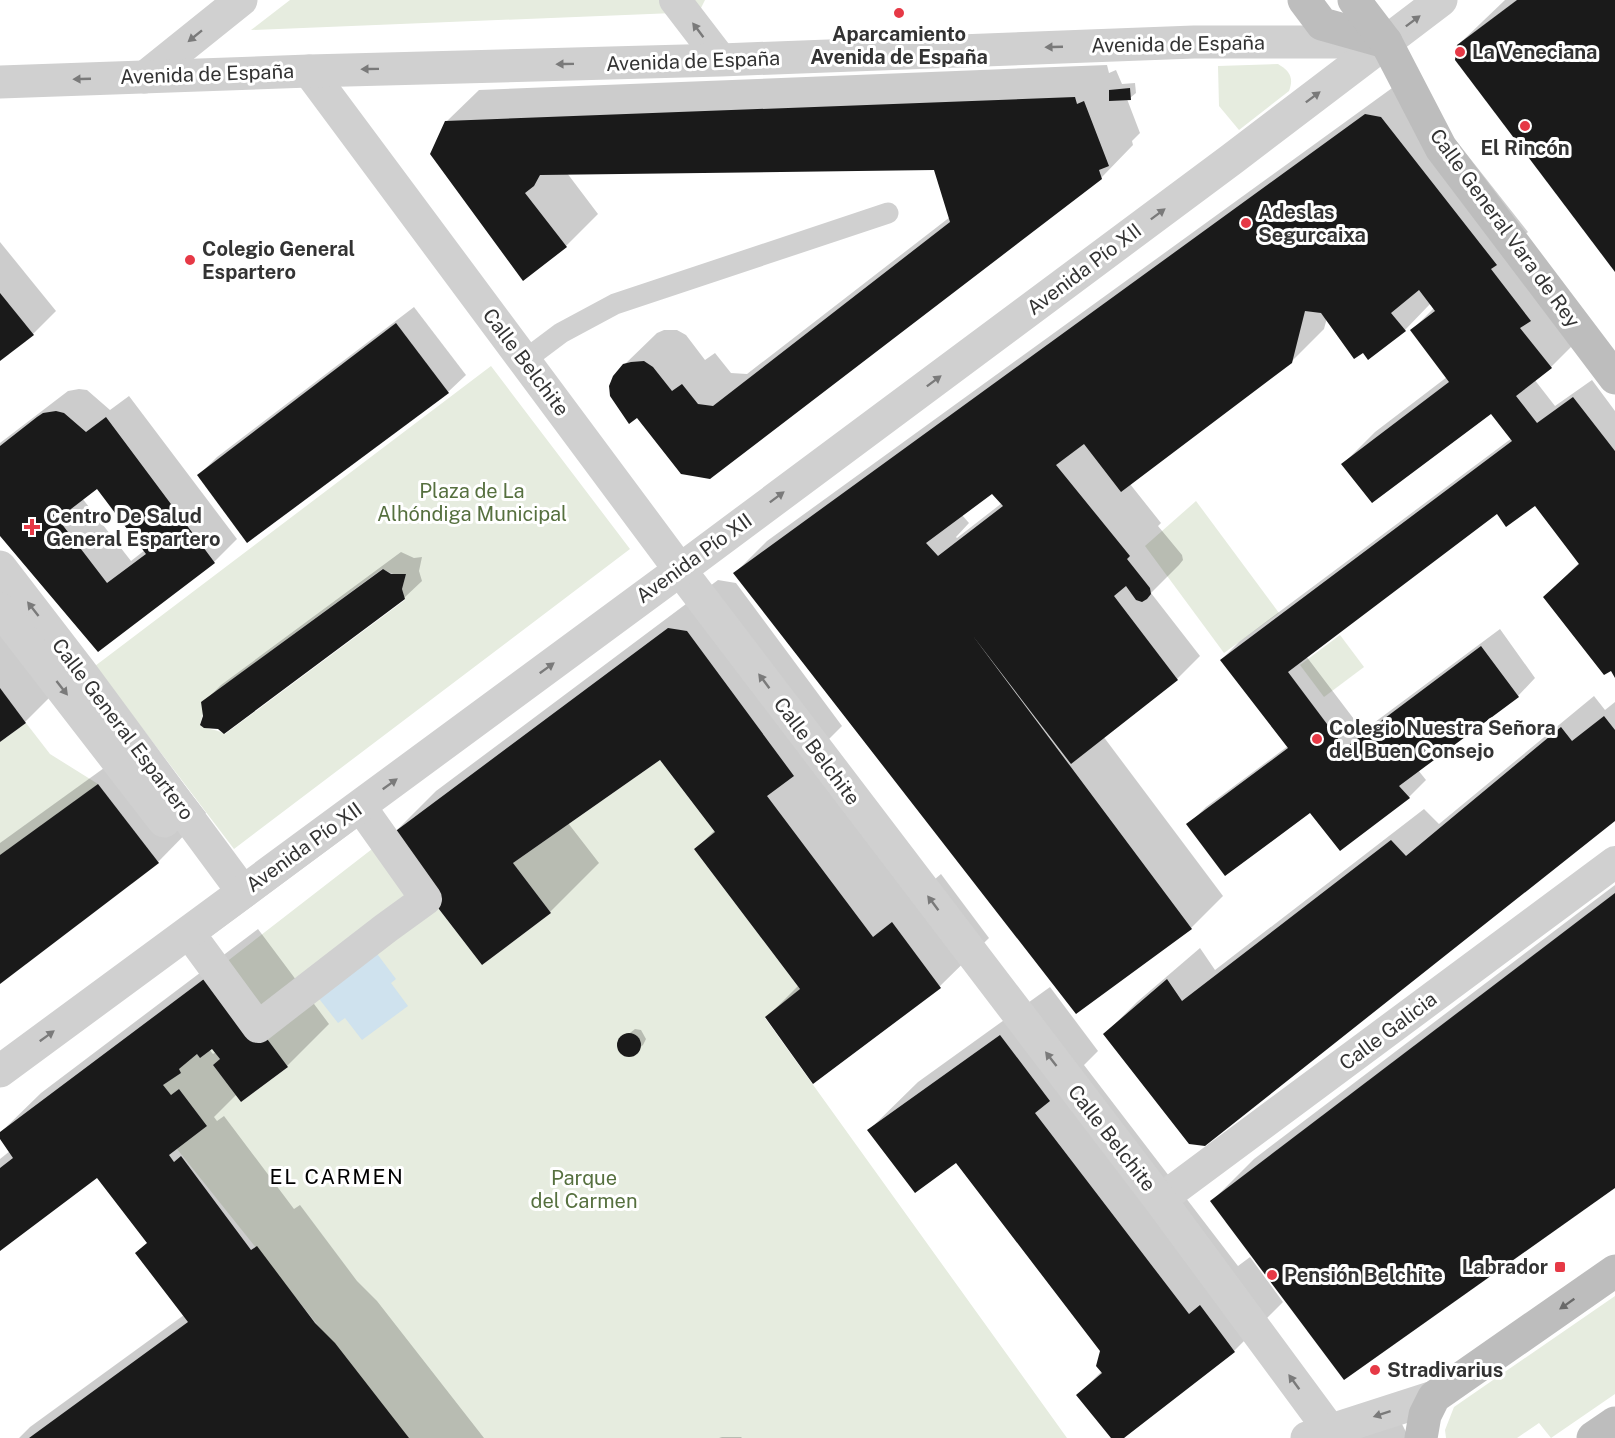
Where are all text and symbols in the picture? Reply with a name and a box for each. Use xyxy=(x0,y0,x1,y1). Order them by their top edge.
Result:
marker: Aparcamiento Avenida de España xyxy=(892,6,906,20)
one-way arrow xyxy=(1405,15,1421,27)
one-way arrow xyxy=(692,22,705,38)
place label: Aparcamiento Avenida de España xyxy=(810,22,988,69)
one-way arrow xyxy=(188,30,203,42)
street label: Avenida de España xyxy=(1091,30,1265,58)
place label: La Veneciana xyxy=(1472,40,1597,64)
one-way arrow xyxy=(1045,43,1064,52)
marker: La Veneciana xyxy=(1453,45,1467,59)
street label: Avenida de España xyxy=(606,46,780,76)
street label: Avenida de España xyxy=(120,59,294,89)
one-way arrow xyxy=(556,59,575,69)
one-way arrow xyxy=(361,64,380,74)
one-way arrow xyxy=(73,74,92,83)
one-way arrow xyxy=(1306,91,1321,103)
marker: El Rincón xyxy=(1518,119,1532,133)
street label: Calle General Vara de Rey xyxy=(1425,124,1585,332)
place label: El Rincón xyxy=(1480,136,1570,160)
place label: Adeslas Segurcaixa xyxy=(1258,200,1366,247)
one-way arrow xyxy=(1150,209,1165,221)
marker: Adeslas Segurcaixa xyxy=(1239,216,1253,230)
street label: Avenida Pío XII xyxy=(1022,218,1146,320)
place label: Colegio General Espartero xyxy=(202,237,355,284)
marker: Colegio General Espartero xyxy=(183,253,197,267)
street label: Calle Belchite xyxy=(478,303,574,421)
one-way arrow xyxy=(925,375,941,387)
park label: Plaza de La Alhóndiga Municipal xyxy=(377,479,567,526)
one-way arrow xyxy=(770,492,785,504)
place label: Centro De Salud General Espartero xyxy=(46,504,220,551)
street label: Avenida Pío XII xyxy=(631,508,757,608)
marker: Centro De Salud General Espartero xyxy=(23,518,41,536)
one-way arrow xyxy=(26,601,39,617)
street label: Calle General Espartero xyxy=(47,634,199,824)
one-way arrow xyxy=(539,662,555,674)
one-way arrow xyxy=(759,674,771,689)
one-way arrow xyxy=(55,680,68,696)
street label: Calle Belchite xyxy=(769,692,865,810)
place label: Colegio Nuestra Señora del Buen Consejo xyxy=(1329,716,1556,763)
marker: Colegio Nuestra Señora del Buen Consejo xyxy=(1310,732,1324,746)
one-way arrow xyxy=(382,778,398,790)
street label: Avenida Pío XII xyxy=(241,797,367,897)
one-way arrow xyxy=(927,896,939,912)
street label: Calle Galicia xyxy=(1335,987,1441,1075)
one-way arrow xyxy=(40,1031,55,1043)
one-way arrow xyxy=(1046,1051,1058,1066)
street label: Calle Belchite xyxy=(1063,1080,1161,1196)
district label: EL CARMEN xyxy=(270,1164,404,1189)
park label: Parque del Carmen xyxy=(531,1166,637,1213)
place label: Labrador xyxy=(1462,1255,1548,1279)
marker: Labrador xyxy=(1553,1260,1567,1274)
place label: Pensión Belchite xyxy=(1284,1263,1443,1287)
marker: Pensión Belchite xyxy=(1265,1268,1279,1282)
one-way arrow xyxy=(1559,1298,1575,1309)
place label: Stradivarius xyxy=(1387,1358,1503,1382)
marker: Stradivarius xyxy=(1368,1363,1382,1377)
one-way arrow xyxy=(1288,1375,1300,1391)
one-way arrow xyxy=(1373,1410,1391,1420)

